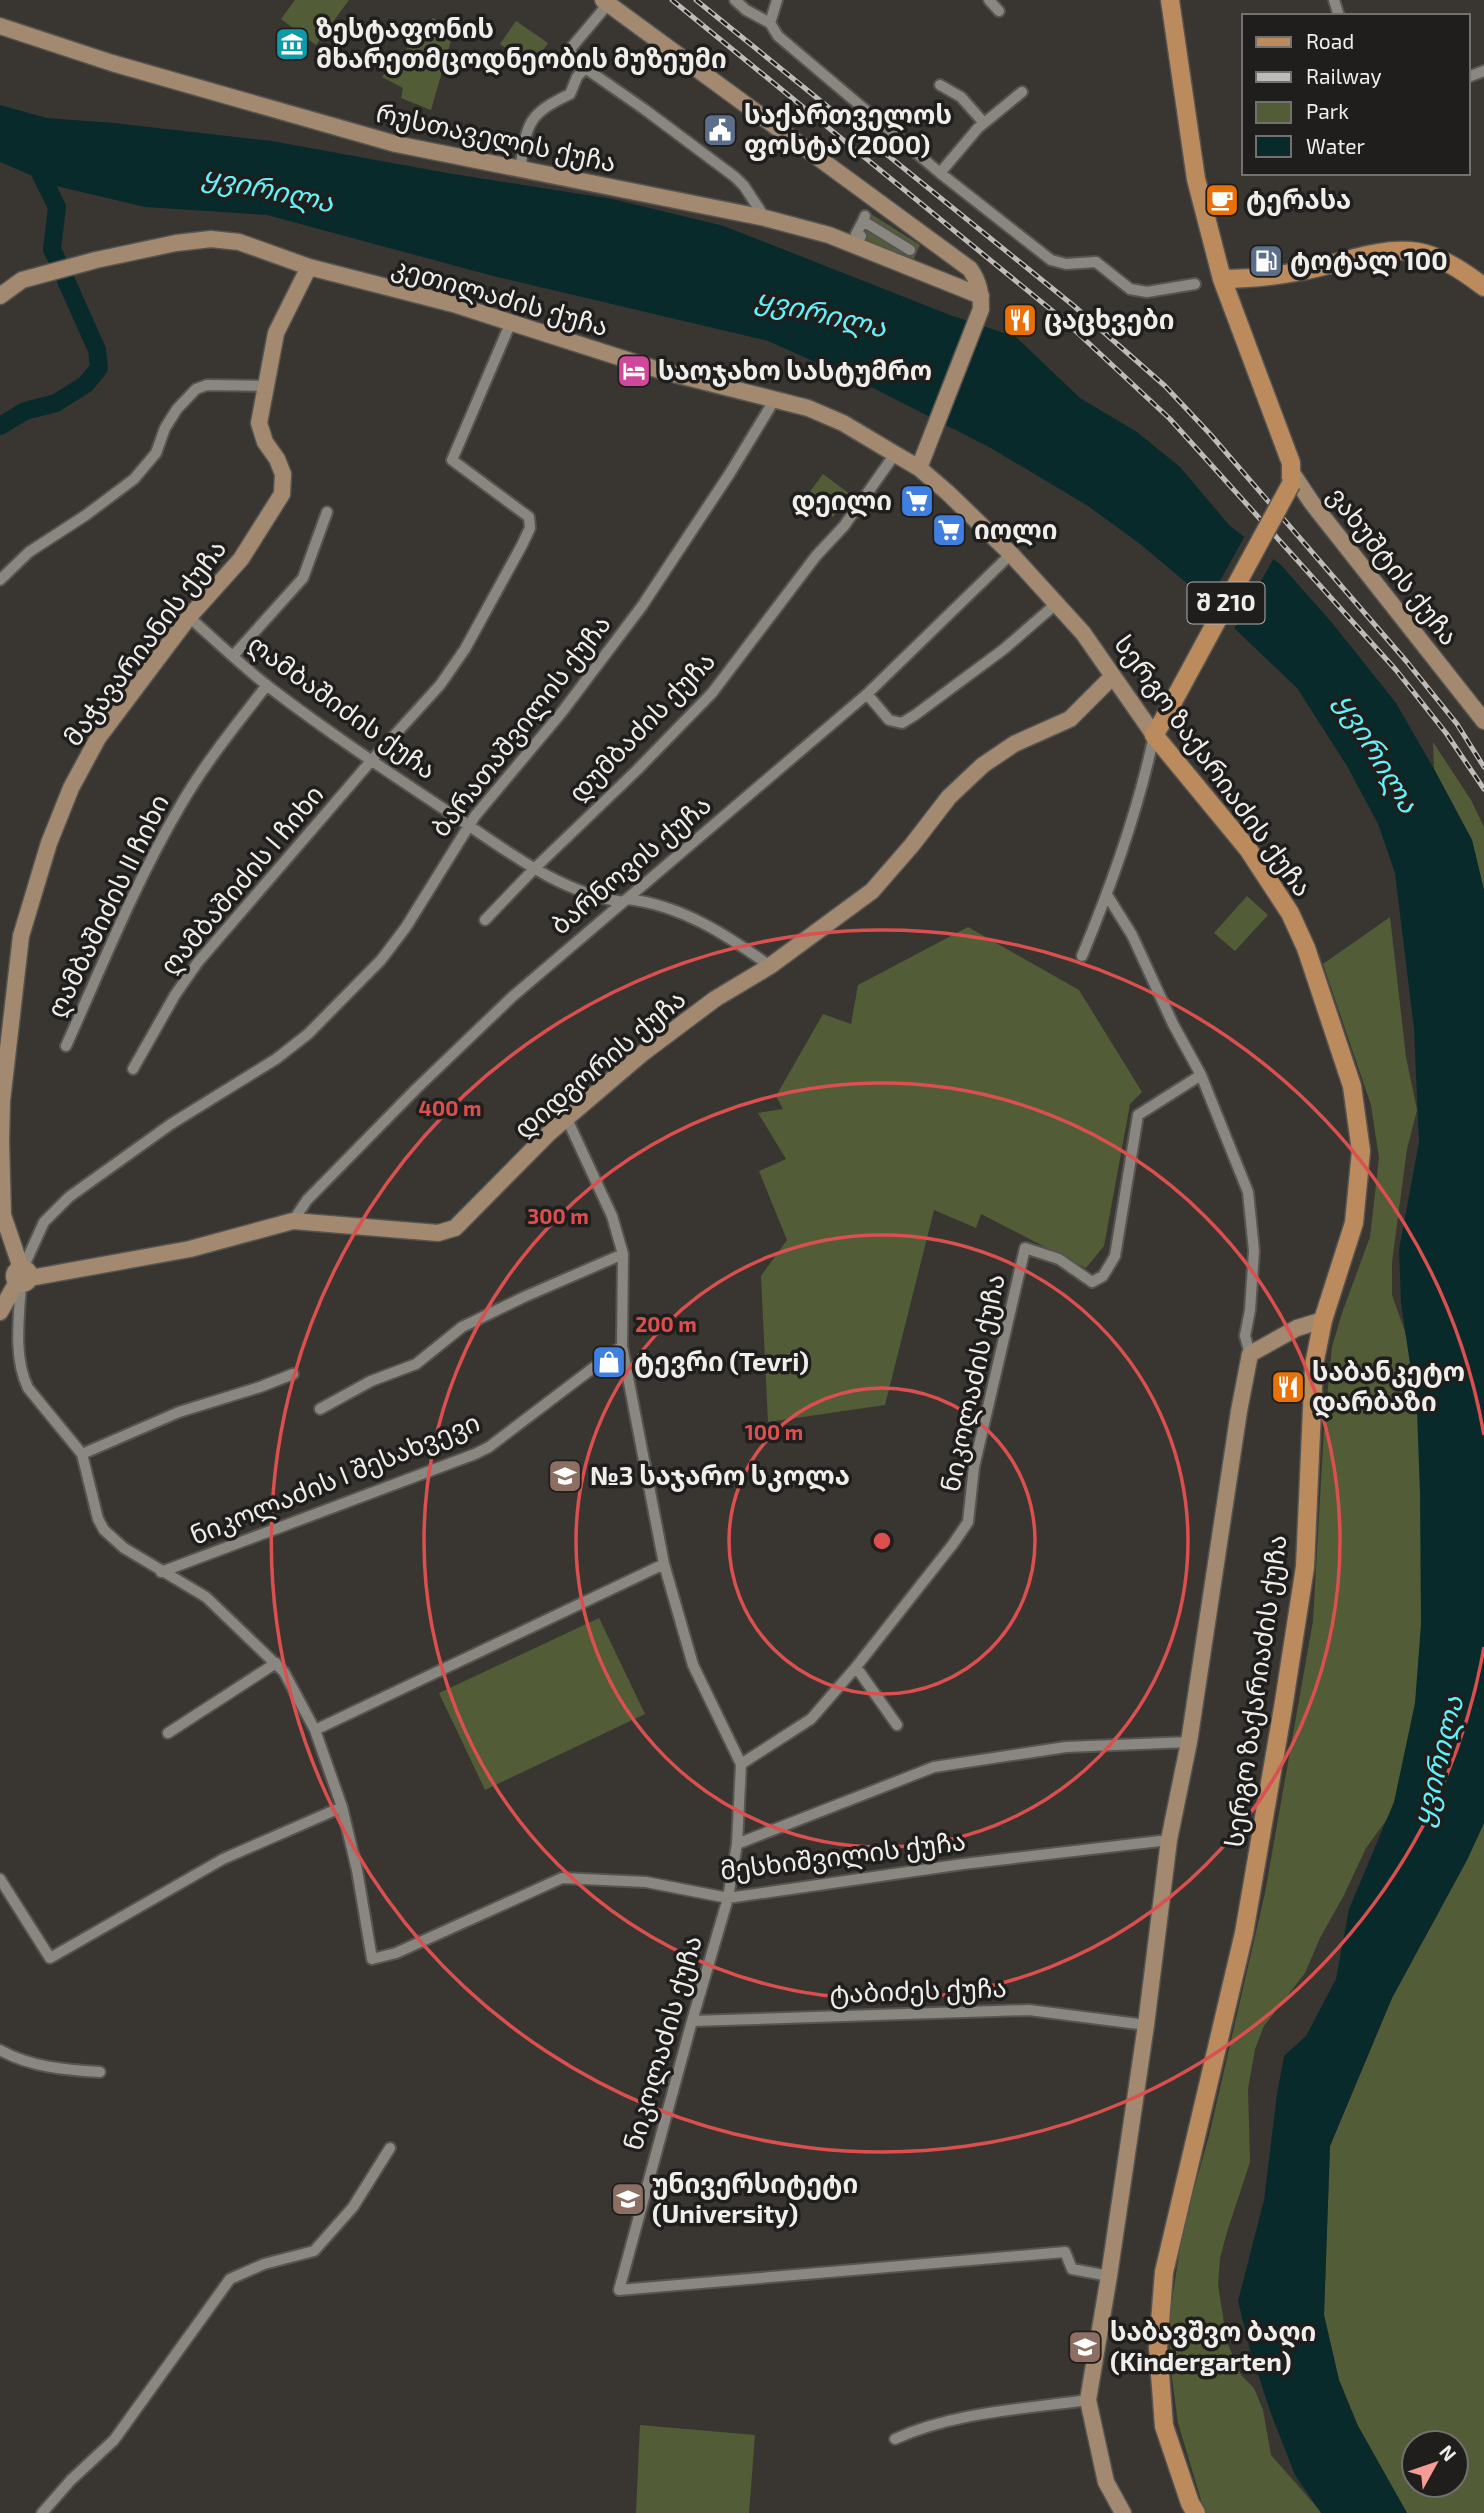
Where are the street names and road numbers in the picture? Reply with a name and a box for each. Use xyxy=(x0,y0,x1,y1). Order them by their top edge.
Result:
street label: რუსთაველის ქუჩა xyxy=(373,96,619,179)
street label: კეთილაძის ქუჩა xyxy=(388,250,612,343)
street label: ვახუშტის ქუჩა xyxy=(1322,480,1466,651)
street label: მაჭავარიანის ქუჩა xyxy=(56,533,232,752)
road number: შ 210 xyxy=(1188,582,1264,624)
street label: ბარათაშვილის ქუჩა xyxy=(424,608,618,843)
street label: ღამბაშიძის ქუჩა xyxy=(242,627,443,786)
street label: სერგო ზაქარიაძის ქუჩა xyxy=(1108,629,1319,902)
street label: დუმბაძის ქუჩა xyxy=(561,644,722,809)
street label: ღამბაშიძის I ჩიხი xyxy=(153,778,331,981)
street label: ბარნოვის ქუჩა xyxy=(544,788,717,941)
street label: ღამბაშიძის II ჩიხი xyxy=(39,789,176,1023)
street label: დიდგორის ქუჩა xyxy=(507,982,692,1145)
street label: ნიკოლაძის ქუჩა xyxy=(933,1271,1012,1495)
street label: ნიკოლაძის I შესახვევი xyxy=(185,1405,484,1552)
street label: სერგო ზაქარიაძის ქუჩა xyxy=(1217,1533,1293,1849)
street label: მესხიშვილის ქუჩა xyxy=(718,1824,968,1887)
street label: ნიკოლაძის ქუჩა xyxy=(616,1932,709,2154)
street label: ტაბიძეს ქუჩა xyxy=(829,1971,1007,2009)

